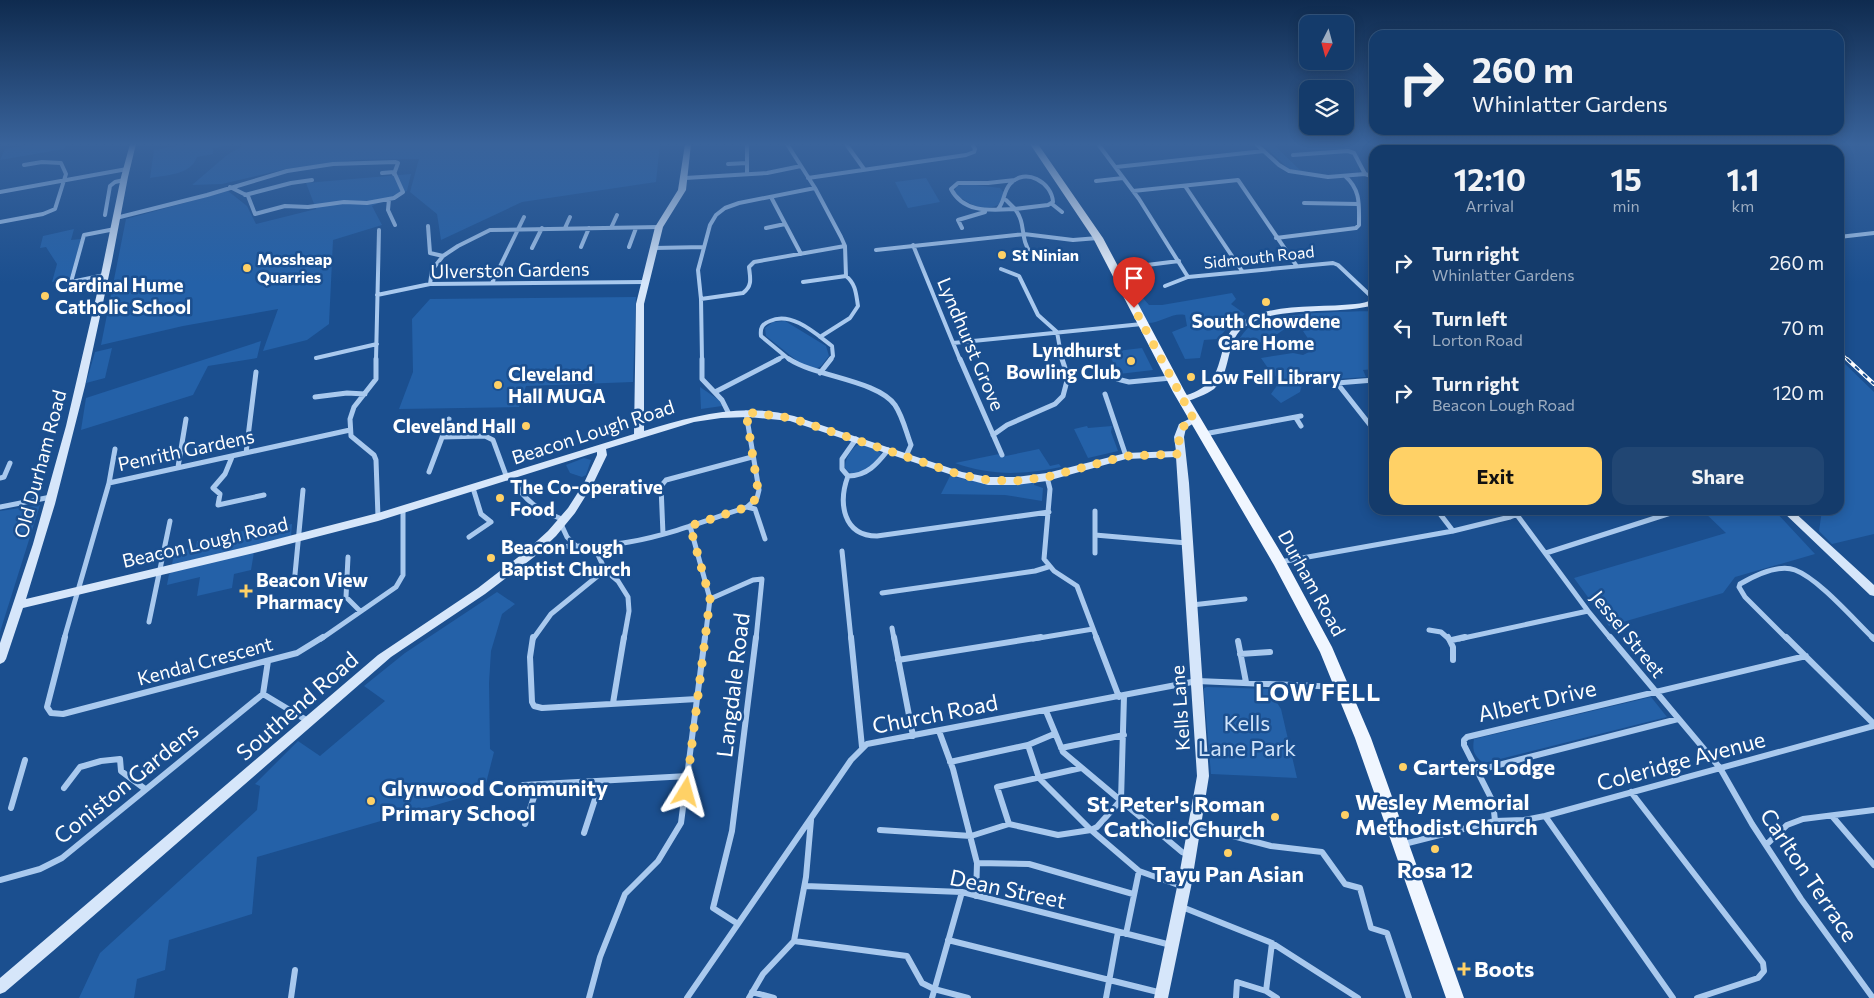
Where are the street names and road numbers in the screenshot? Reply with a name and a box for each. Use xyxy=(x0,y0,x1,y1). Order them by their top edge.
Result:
street label: Sidmouth Road xyxy=(1203,241,1315,272)
street label: Ulverston Gardens xyxy=(430,257,590,282)
street label: Lyndhurst Grove xyxy=(933,274,1010,414)
street label: Old Durham Road xyxy=(9,387,70,541)
street label: Beacon Lough Road xyxy=(509,394,677,469)
street label: Penrith Gardens xyxy=(116,424,256,475)
street label: Beacon Lough Road xyxy=(120,511,290,572)
street label: Durham Road xyxy=(1274,526,1351,640)
street label: Jessel Street xyxy=(1586,586,1670,682)
street label: Langdale Road xyxy=(710,611,755,759)
street label: Kendal Crescent xyxy=(135,631,275,690)
street label: Southend Road xyxy=(230,645,363,766)
street label: Kells Lane xyxy=(1165,664,1194,752)
street label: Albert Drive xyxy=(1475,674,1599,727)
street label: Church Road xyxy=(870,688,1000,739)
street label: Coniston Gardens xyxy=(48,716,203,849)
street label: Coleridge Avenue xyxy=(1594,725,1768,796)
street label: Carlton Terrace xyxy=(1755,803,1864,947)
street label: Dean Street xyxy=(947,863,1069,914)

